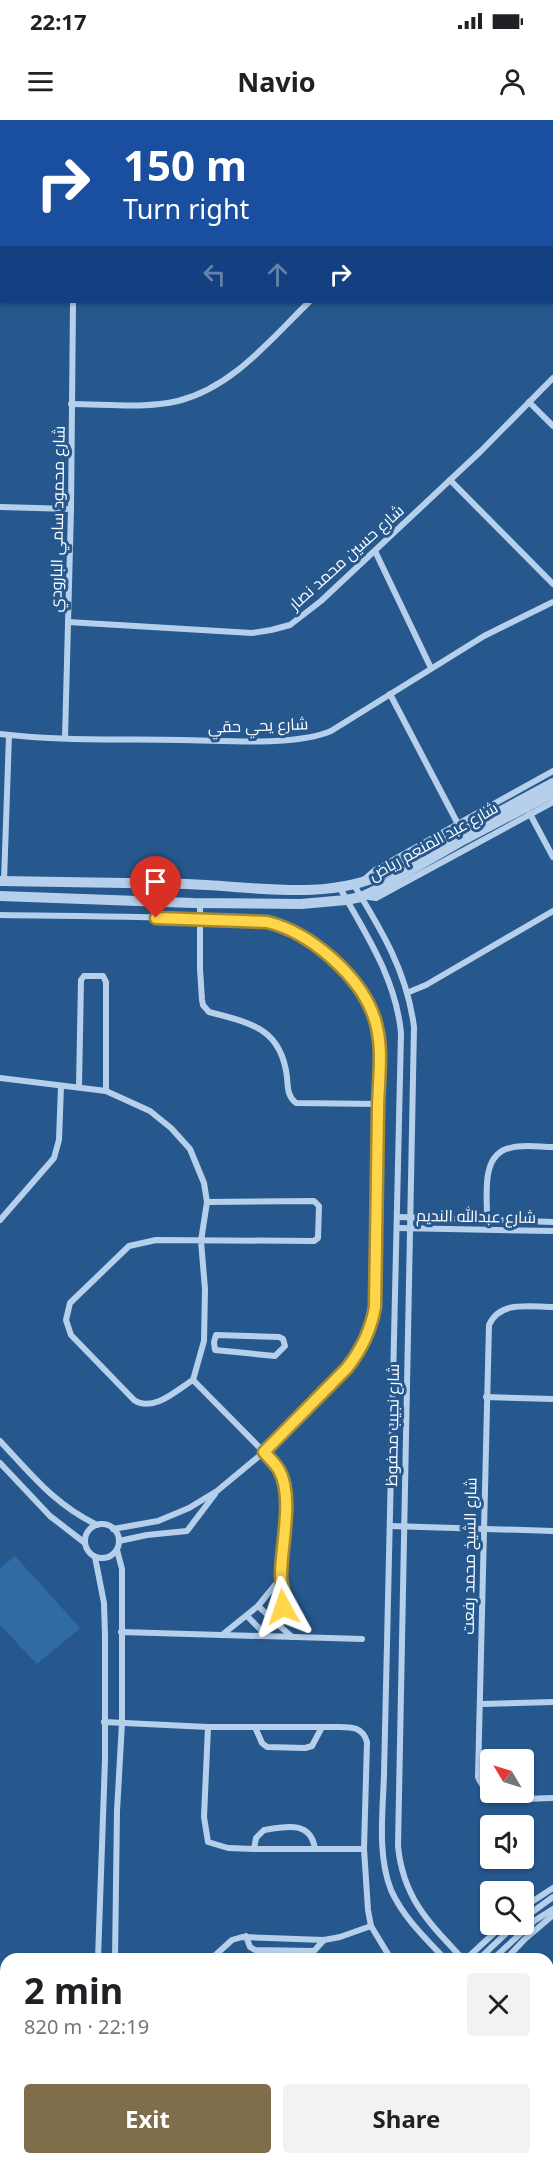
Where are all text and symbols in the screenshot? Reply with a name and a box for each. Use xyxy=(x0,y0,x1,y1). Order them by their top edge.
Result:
text: 22:17 xyxy=(30,6,87,36)
text: Navio xyxy=(237,63,316,100)
icon: menu xyxy=(24,65,57,98)
icon: person xyxy=(496,65,529,98)
text: 150 m xyxy=(123,136,247,193)
icon: right xyxy=(24,144,102,222)
text: Turn right xyxy=(123,190,249,227)
icon: left xyxy=(198,258,231,291)
icon: ahead xyxy=(261,258,294,291)
icon: right xyxy=(324,258,357,291)
street label: شارع محمود سامي البارودي xyxy=(44,425,73,613)
street label: شارع حسين محمد نصار xyxy=(283,499,409,616)
street label: شارع يحي حقي xyxy=(207,712,309,741)
street label: شارع عبد المنعم رياض xyxy=(364,796,502,887)
pin xyxy=(130,856,181,918)
icon: arrive xyxy=(139,865,172,898)
street label: شارع عبدالله النديم xyxy=(416,1204,536,1229)
street label: شارع نجيب محفوظ xyxy=(380,1364,405,1487)
street label: شارع الشيخ محمد رفعت xyxy=(457,1477,482,1635)
position arrow xyxy=(251,1575,315,1639)
north arrow xyxy=(480,1749,534,1803)
map controls xyxy=(480,1749,534,1935)
button: sound xyxy=(480,1815,534,1869)
button: search xyxy=(480,1881,534,1935)
text: 2 min xyxy=(24,1966,123,2015)
button: close xyxy=(467,1973,530,2036)
text: 820 m · 22:19 xyxy=(24,2013,149,2040)
button: Exit xyxy=(24,2084,271,2153)
button: Share xyxy=(283,2084,530,2153)

